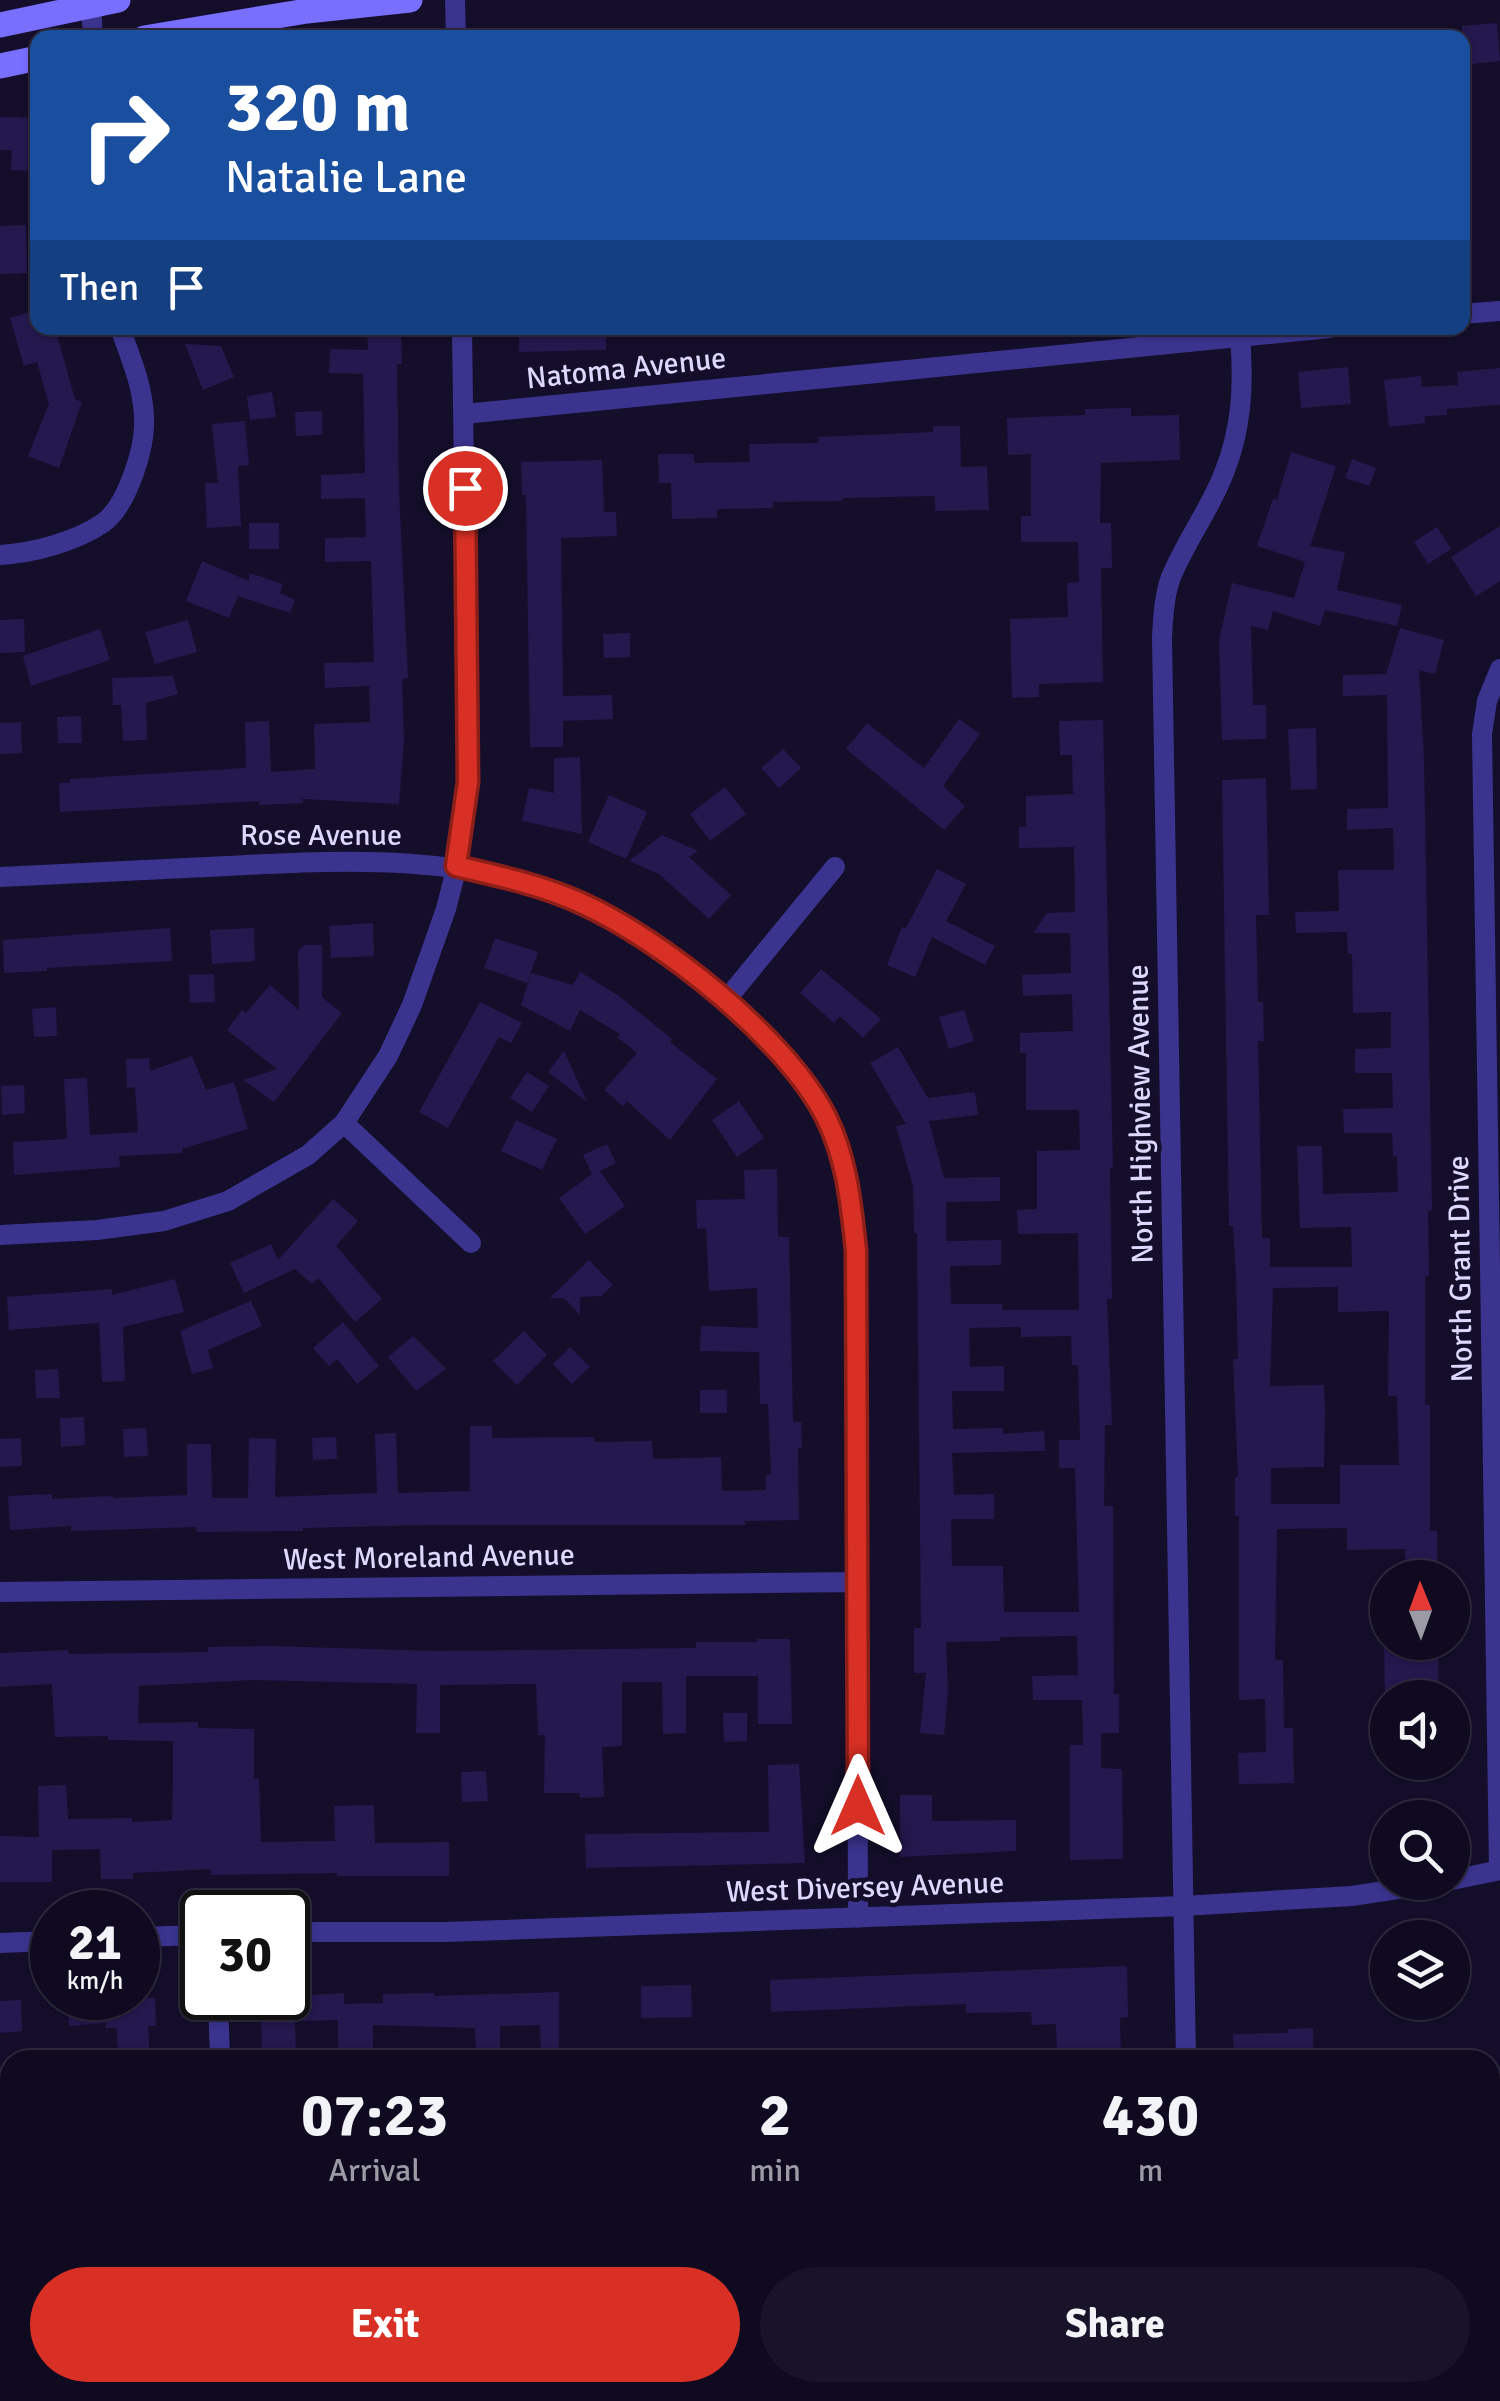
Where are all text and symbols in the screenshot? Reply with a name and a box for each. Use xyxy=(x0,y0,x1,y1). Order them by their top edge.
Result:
text: 320 m xyxy=(225,64,410,150)
icon: right xyxy=(60,70,190,200)
text: Natalie Lane xyxy=(225,150,467,205)
icon: arrive xyxy=(159,260,214,315)
text: Then xyxy=(60,264,139,311)
street label: Natoma Avenue xyxy=(524,340,728,397)
pin xyxy=(423,446,508,531)
icon: arrive xyxy=(438,461,493,516)
street label: Rose Avenue xyxy=(240,817,402,854)
street label: North Highview Avenue xyxy=(1119,964,1162,1264)
street label: North Grant Drive xyxy=(1440,1155,1481,1383)
street label: West Moreland Avenue xyxy=(283,1536,575,1579)
north arrow xyxy=(1370,1560,1470,1660)
map controls xyxy=(1370,1560,1470,2020)
button: sound xyxy=(1370,1680,1470,1780)
position arrow xyxy=(806,1754,910,1858)
button: search xyxy=(1370,1800,1470,1900)
street label: West Diversey Avenue xyxy=(725,1864,1005,1911)
speed limit sign: 30 xyxy=(180,1890,310,2020)
text: 21 xyxy=(68,1912,122,1974)
button: layers xyxy=(1370,1920,1470,2020)
text: km/h xyxy=(67,1965,123,1996)
text: 07:23 xyxy=(301,2079,448,2153)
text: 2 xyxy=(759,2079,791,2153)
text: 430 xyxy=(1102,2079,1199,2153)
text: Arrival xyxy=(329,2151,421,2190)
text: min xyxy=(749,2151,801,2190)
text: m xyxy=(1138,2151,1163,2190)
button: Exit xyxy=(30,2267,740,2382)
button: Share xyxy=(760,2267,1470,2382)

